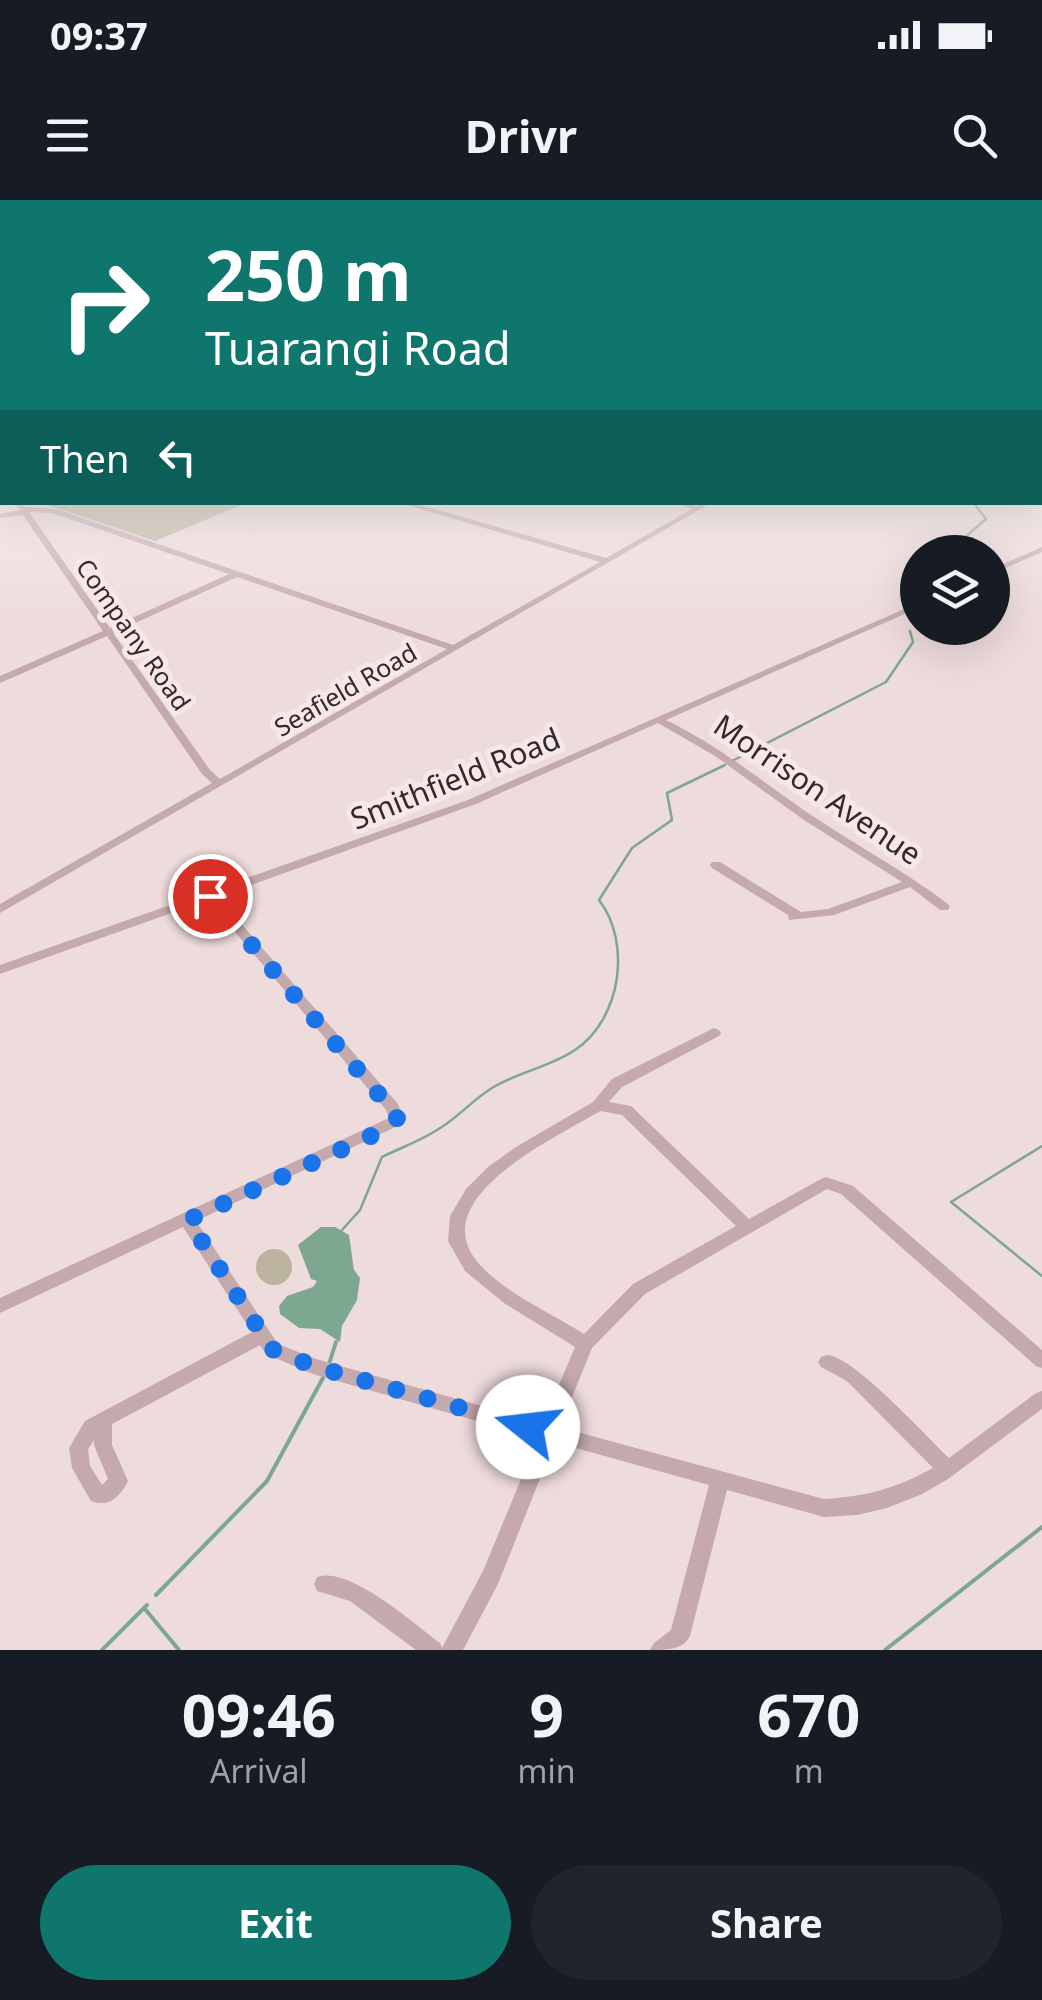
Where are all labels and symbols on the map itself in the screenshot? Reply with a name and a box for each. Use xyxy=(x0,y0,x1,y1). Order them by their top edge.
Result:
street label: Company Road xyxy=(69,551,199,717)
street label: Seafield Road xyxy=(267,634,423,744)
street label: Morrison Avenue xyxy=(706,704,930,874)
street label: Smithfield Road xyxy=(344,717,566,839)
pin xyxy=(168,854,253,939)
position arrow xyxy=(476,1375,580,1479)

